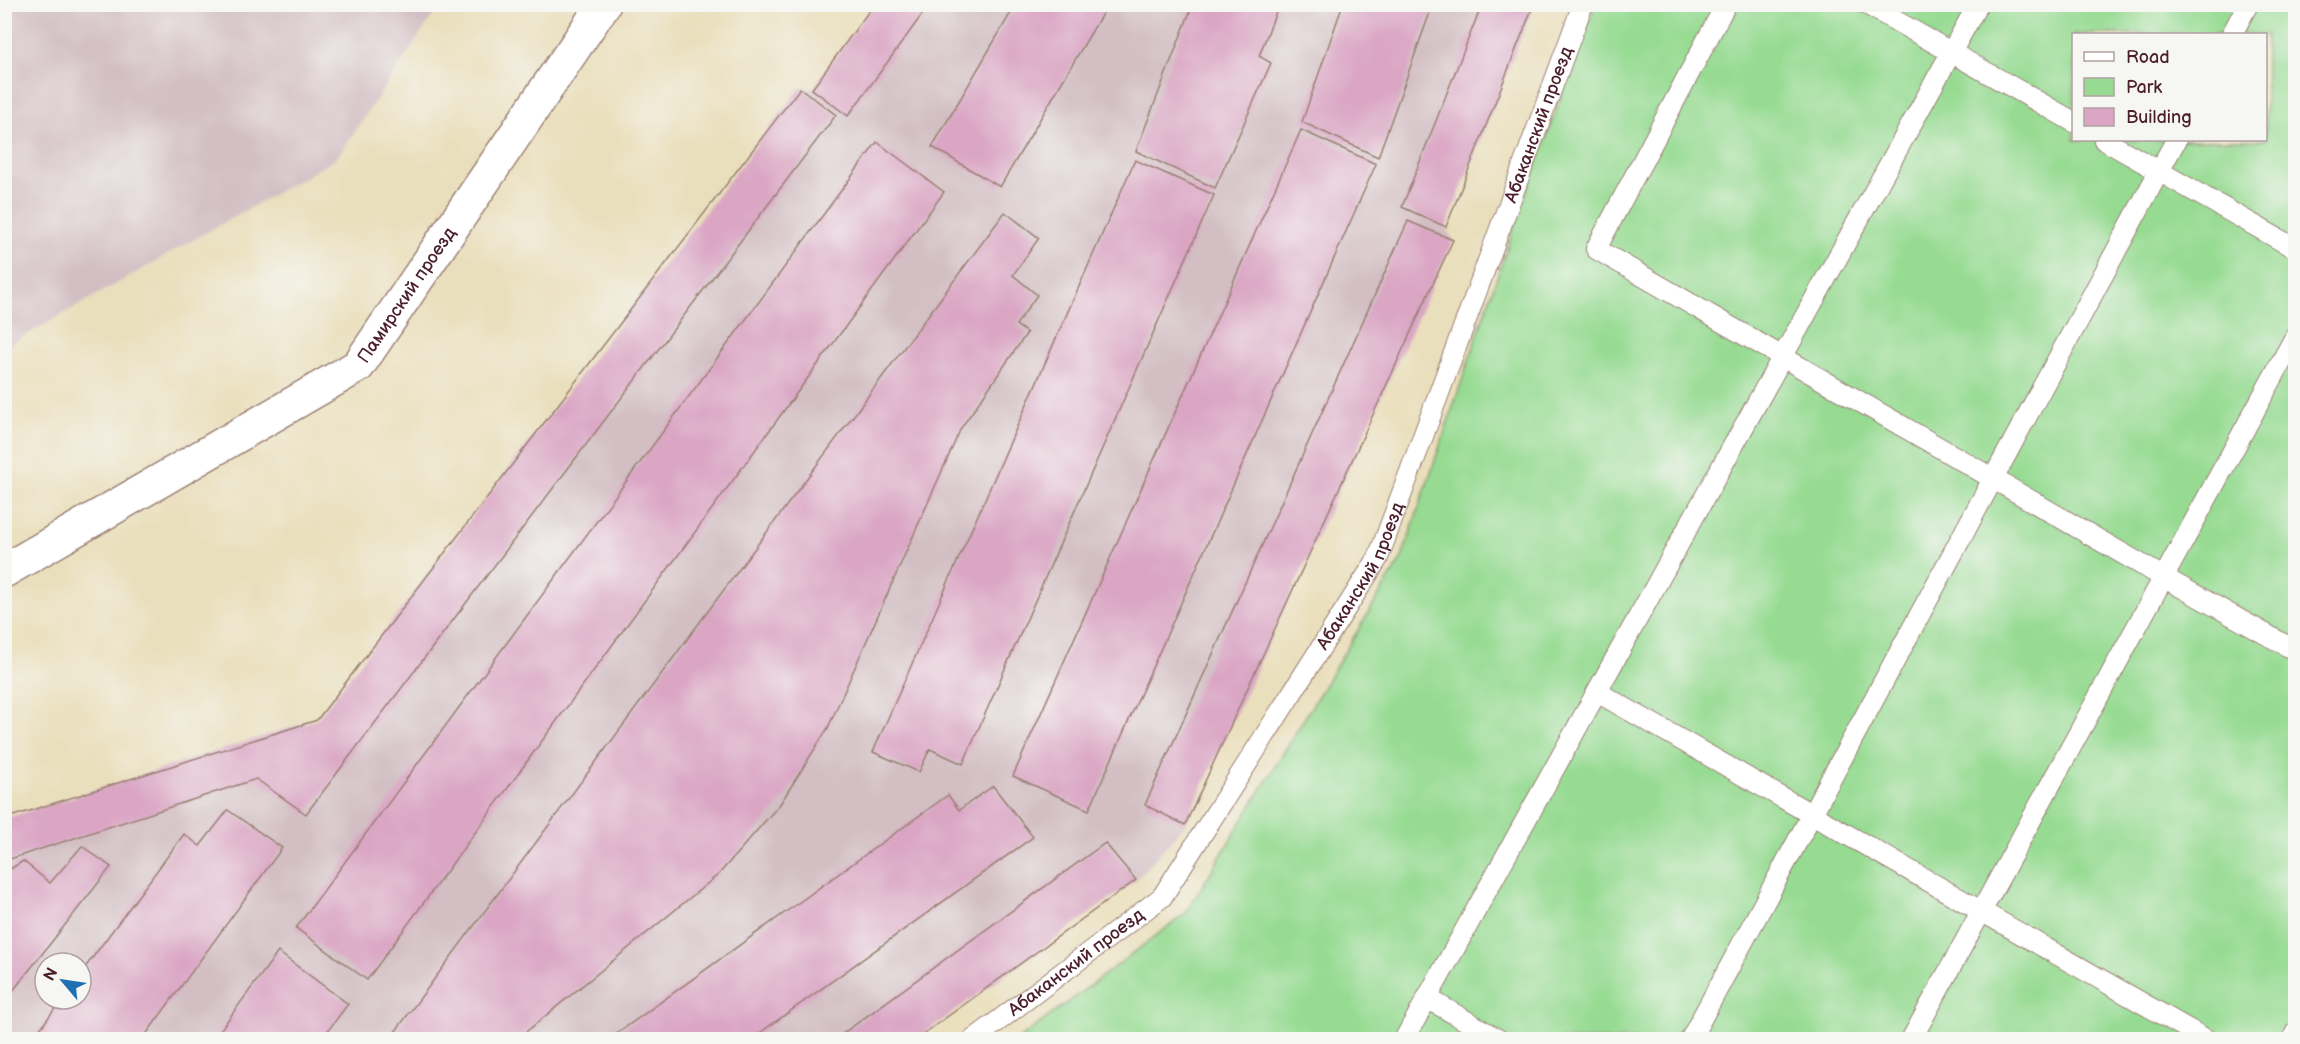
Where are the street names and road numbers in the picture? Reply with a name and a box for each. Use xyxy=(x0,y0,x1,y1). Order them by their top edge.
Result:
street label: Абаканский проезд xyxy=(1500,44,1577,207)
street label: Памирский проезд xyxy=(353,223,460,367)
street label: Абаканский проезд xyxy=(1312,500,1409,654)
street label: Абаканский проезд xyxy=(1003,904,1148,1021)

